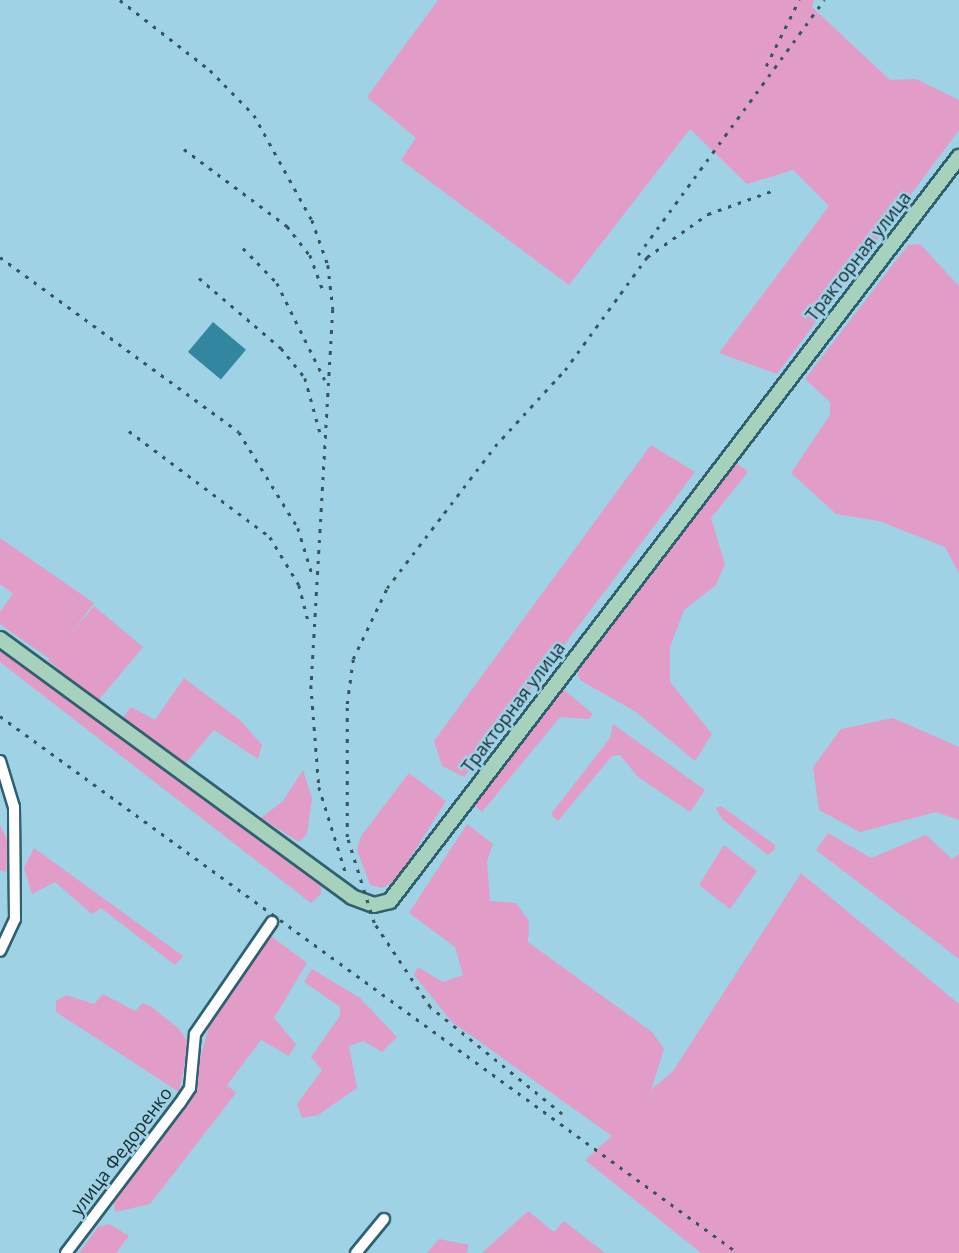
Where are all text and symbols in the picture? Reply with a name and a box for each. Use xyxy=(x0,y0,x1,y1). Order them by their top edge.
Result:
street label: Тракторная улица xyxy=(801,187,915,325)
street label: Тракторная улица xyxy=(457,637,569,777)
street label: улица Федоренко xyxy=(66,1083,176,1219)

